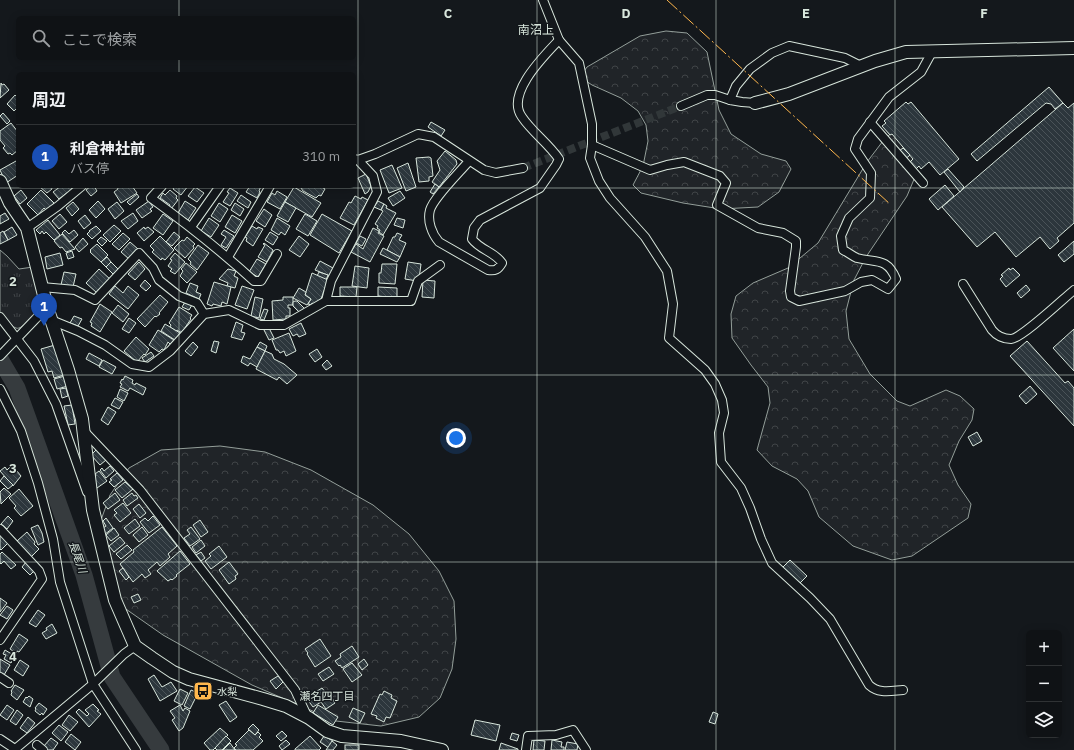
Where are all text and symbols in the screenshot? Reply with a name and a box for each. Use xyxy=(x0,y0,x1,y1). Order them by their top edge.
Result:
text: C xyxy=(444,5,453,22)
text: D xyxy=(621,5,631,22)
text: E xyxy=(802,5,810,22)
text: F xyxy=(980,5,988,22)
search box xyxy=(16,16,356,60)
district label: 南沼上 xyxy=(518,22,554,37)
icon: search xyxy=(30,27,52,49)
text: ここで検索 xyxy=(62,30,137,49)
text: 周辺 xyxy=(32,89,66,111)
text: 利倉神社前 xyxy=(70,139,145,158)
text: 1 xyxy=(41,148,49,165)
text: 310 m xyxy=(302,148,340,165)
text: バス停 xyxy=(70,160,109,177)
text: 2 xyxy=(9,273,17,290)
pin: 1 xyxy=(31,293,57,326)
your location xyxy=(446,428,466,448)
text: 3 xyxy=(9,460,17,477)
water label: 長尾川 xyxy=(66,539,90,576)
map controls xyxy=(1026,630,1062,738)
button: + xyxy=(1026,630,1062,666)
text: 4 xyxy=(9,648,17,665)
button: − xyxy=(1026,666,1062,702)
bus stop icon: 水梨 xyxy=(192,680,214,702)
place label: 水梨 xyxy=(217,685,238,698)
district label: 瀬名四丁目 xyxy=(300,689,355,703)
button: layers xyxy=(1026,702,1062,738)

